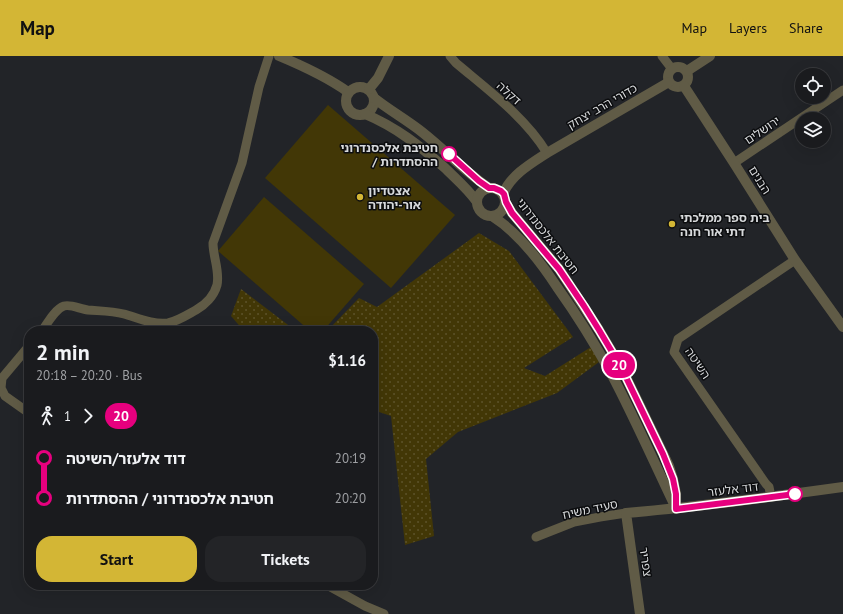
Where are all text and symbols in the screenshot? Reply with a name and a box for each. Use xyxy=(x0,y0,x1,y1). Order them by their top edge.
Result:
text: Map xyxy=(20,16,55,40)
text: Map xyxy=(681,19,707,37)
text: Layers xyxy=(729,19,767,37)
text: Share xyxy=(789,19,823,37)
map controls xyxy=(795,68,831,148)
button: locate xyxy=(795,68,831,104)
street label: דקלה xyxy=(494,78,525,108)
street label: כדורי הרב יצחק xyxy=(564,80,640,132)
button: layers xyxy=(795,112,831,148)
street label: ירושלים xyxy=(741,113,783,147)
place label: חטיבת אלכסנדרוני / ההסתדרות xyxy=(340,140,438,169)
marker: חטיבת אלכסנדרוני / ההסתדרות xyxy=(441,146,457,162)
street label: הבנים xyxy=(746,163,774,197)
place label: אצטדיון אור-יהודה xyxy=(368,183,421,212)
marker: אצטדיון אור-יהודה xyxy=(355,192,365,202)
street label: חטיבת אלכסנדרוני xyxy=(514,195,582,277)
place label: בית ספר ממלכתי דתי אור חנה xyxy=(680,210,770,239)
marker: בית ספר ממלכתי דתי אור חנה xyxy=(667,219,677,229)
text: 2 min xyxy=(36,338,90,366)
street label: השיטה xyxy=(682,344,714,382)
text: $1.16 xyxy=(328,351,366,370)
line badge: 20 xyxy=(601,352,637,378)
text: 20 xyxy=(611,356,627,374)
text: 20:18 – 20:20 · Bus xyxy=(36,367,142,384)
icon: walk xyxy=(36,405,58,427)
icon: forward xyxy=(77,405,99,427)
text: 20 xyxy=(113,407,129,425)
text: 1 xyxy=(64,408,71,425)
text: דוד אלעזר/השיטה xyxy=(66,449,186,468)
text: 20:19 xyxy=(335,450,366,467)
street label: דוד אלעזר xyxy=(707,478,760,500)
unlabelled marker xyxy=(787,486,803,502)
text: חטיבת אלכסנדרוני / ההסתדרות xyxy=(66,489,274,508)
text: 20:20 xyxy=(335,490,366,507)
street label: סעיד משיח xyxy=(561,496,619,522)
button: Start xyxy=(36,536,197,582)
button: Tickets xyxy=(205,536,366,582)
street label: צפריר xyxy=(637,546,656,578)

